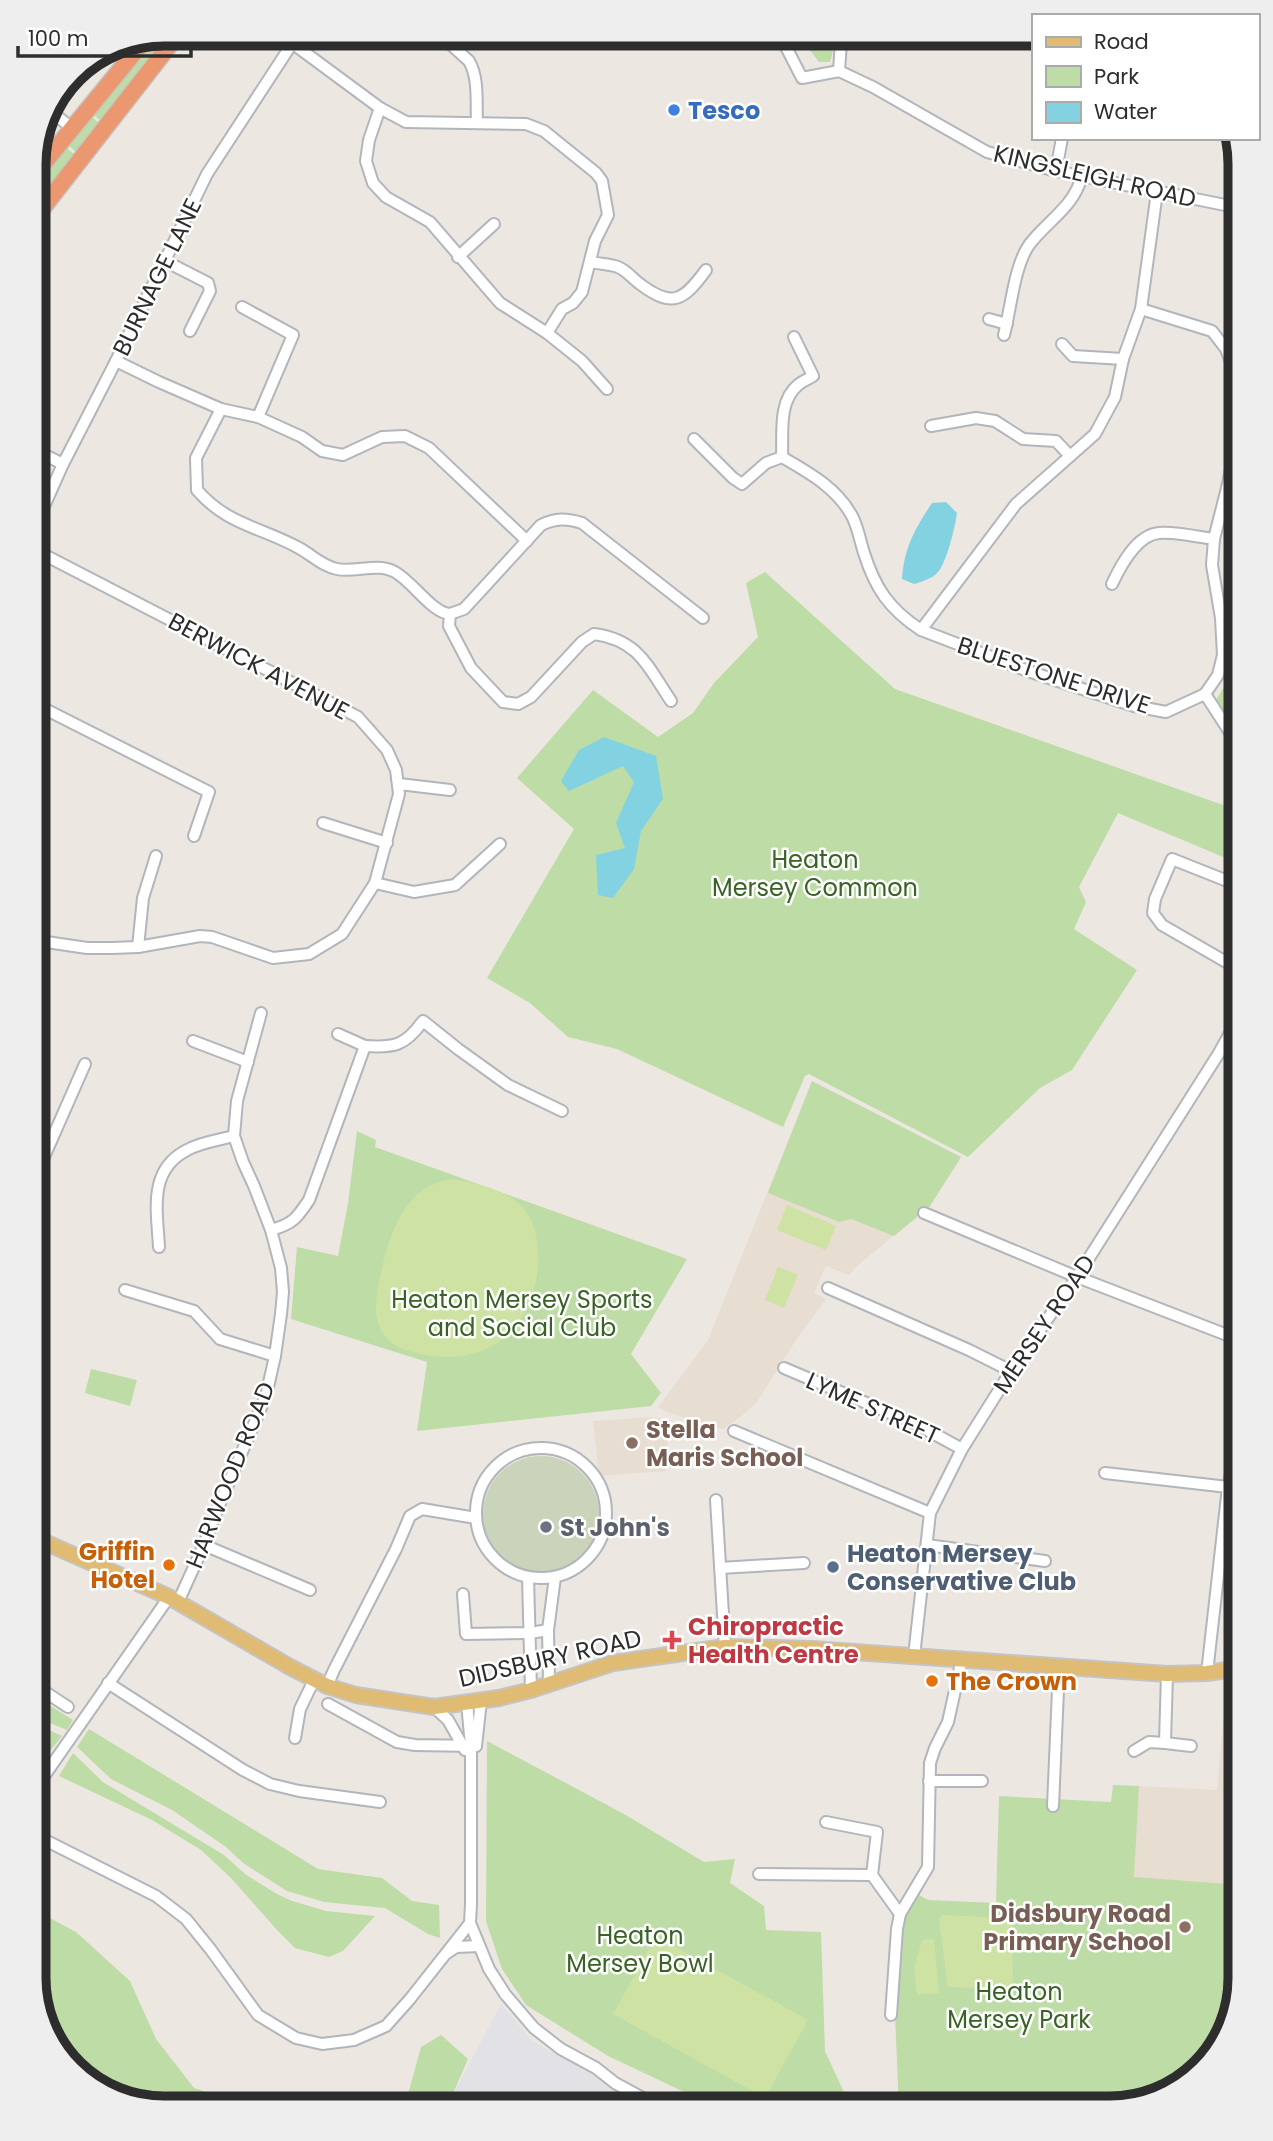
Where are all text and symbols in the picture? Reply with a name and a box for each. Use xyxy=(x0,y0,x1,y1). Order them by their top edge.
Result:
scale bar xyxy=(18,14,191,58)
legend xyxy=(1032,14,1259,140)
text: 100 m xyxy=(28,24,88,53)
text: Road xyxy=(1094,27,1149,56)
text: Park xyxy=(1094,62,1139,91)
place label: Tesco xyxy=(688,94,760,127)
text: Water xyxy=(1094,97,1157,126)
marker: Tesco xyxy=(666,102,682,118)
street label: KINGSLEIGH ROAD xyxy=(991,137,1199,215)
street label: BURNAGE LANE xyxy=(105,193,209,361)
street label: BERWICK AVENUE xyxy=(163,604,355,728)
street label: BLUESTONE DRIVE xyxy=(953,628,1155,722)
park label: Heaton Mersey Common xyxy=(712,843,918,904)
street label: MERSEY ROAD xyxy=(985,1248,1103,1400)
park label: Heaton Mersey Sports and Social Club xyxy=(391,1283,653,1344)
street label: LYME STREET xyxy=(801,1364,945,1452)
street label: HARWOOD ROAD xyxy=(178,1377,282,1573)
place label: Stella Maris School xyxy=(646,1413,803,1474)
marker: Stella Maris School xyxy=(624,1435,640,1451)
place label: St John's xyxy=(560,1511,670,1544)
marker: St John's xyxy=(538,1519,554,1535)
place label: Griffin Hotel xyxy=(79,1535,155,1596)
place label: Heaton Mersey Conservative Club xyxy=(847,1537,1076,1598)
marker: Griffin Hotel xyxy=(161,1557,177,1573)
marker: Heaton Mersey Conservative Club xyxy=(825,1559,841,1575)
place label: Chiropractic Health Centre xyxy=(688,1610,859,1671)
street label: DIDSBURY ROAD xyxy=(455,1621,645,1695)
marker: Chiropractic Health Centre xyxy=(662,1630,682,1650)
place label: The Crown xyxy=(946,1665,1077,1698)
marker: The Crown xyxy=(924,1673,940,1689)
place label: Didsbury Road Primary School xyxy=(983,1897,1171,1958)
park label: Heaton Mersey Bowl xyxy=(566,1919,714,1980)
marker: Didsbury Road Primary School xyxy=(1177,1919,1193,1935)
park label: Heaton Mersey Park xyxy=(947,1975,1091,2036)

